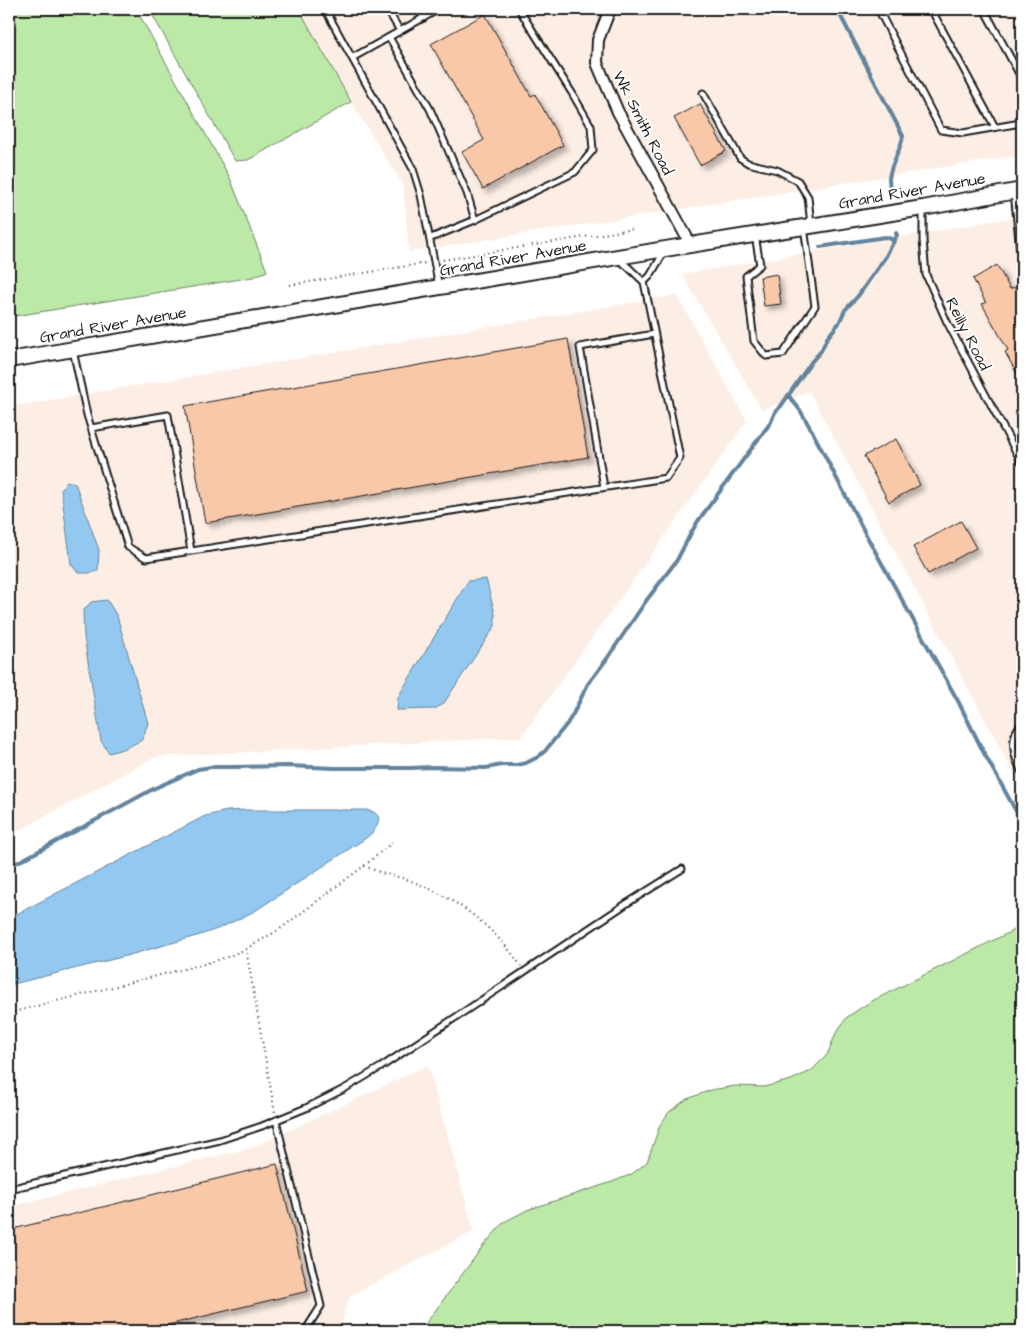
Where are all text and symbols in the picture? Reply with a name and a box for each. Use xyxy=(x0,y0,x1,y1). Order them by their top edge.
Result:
street label: Wk Smith Road xyxy=(607,67,679,179)
street label: Grand River Avenue xyxy=(837,167,987,215)
street label: Grand River Avenue xyxy=(438,234,588,282)
street label: Reilly Road xyxy=(939,294,996,375)
street label: Grand River Avenue xyxy=(38,301,188,349)

